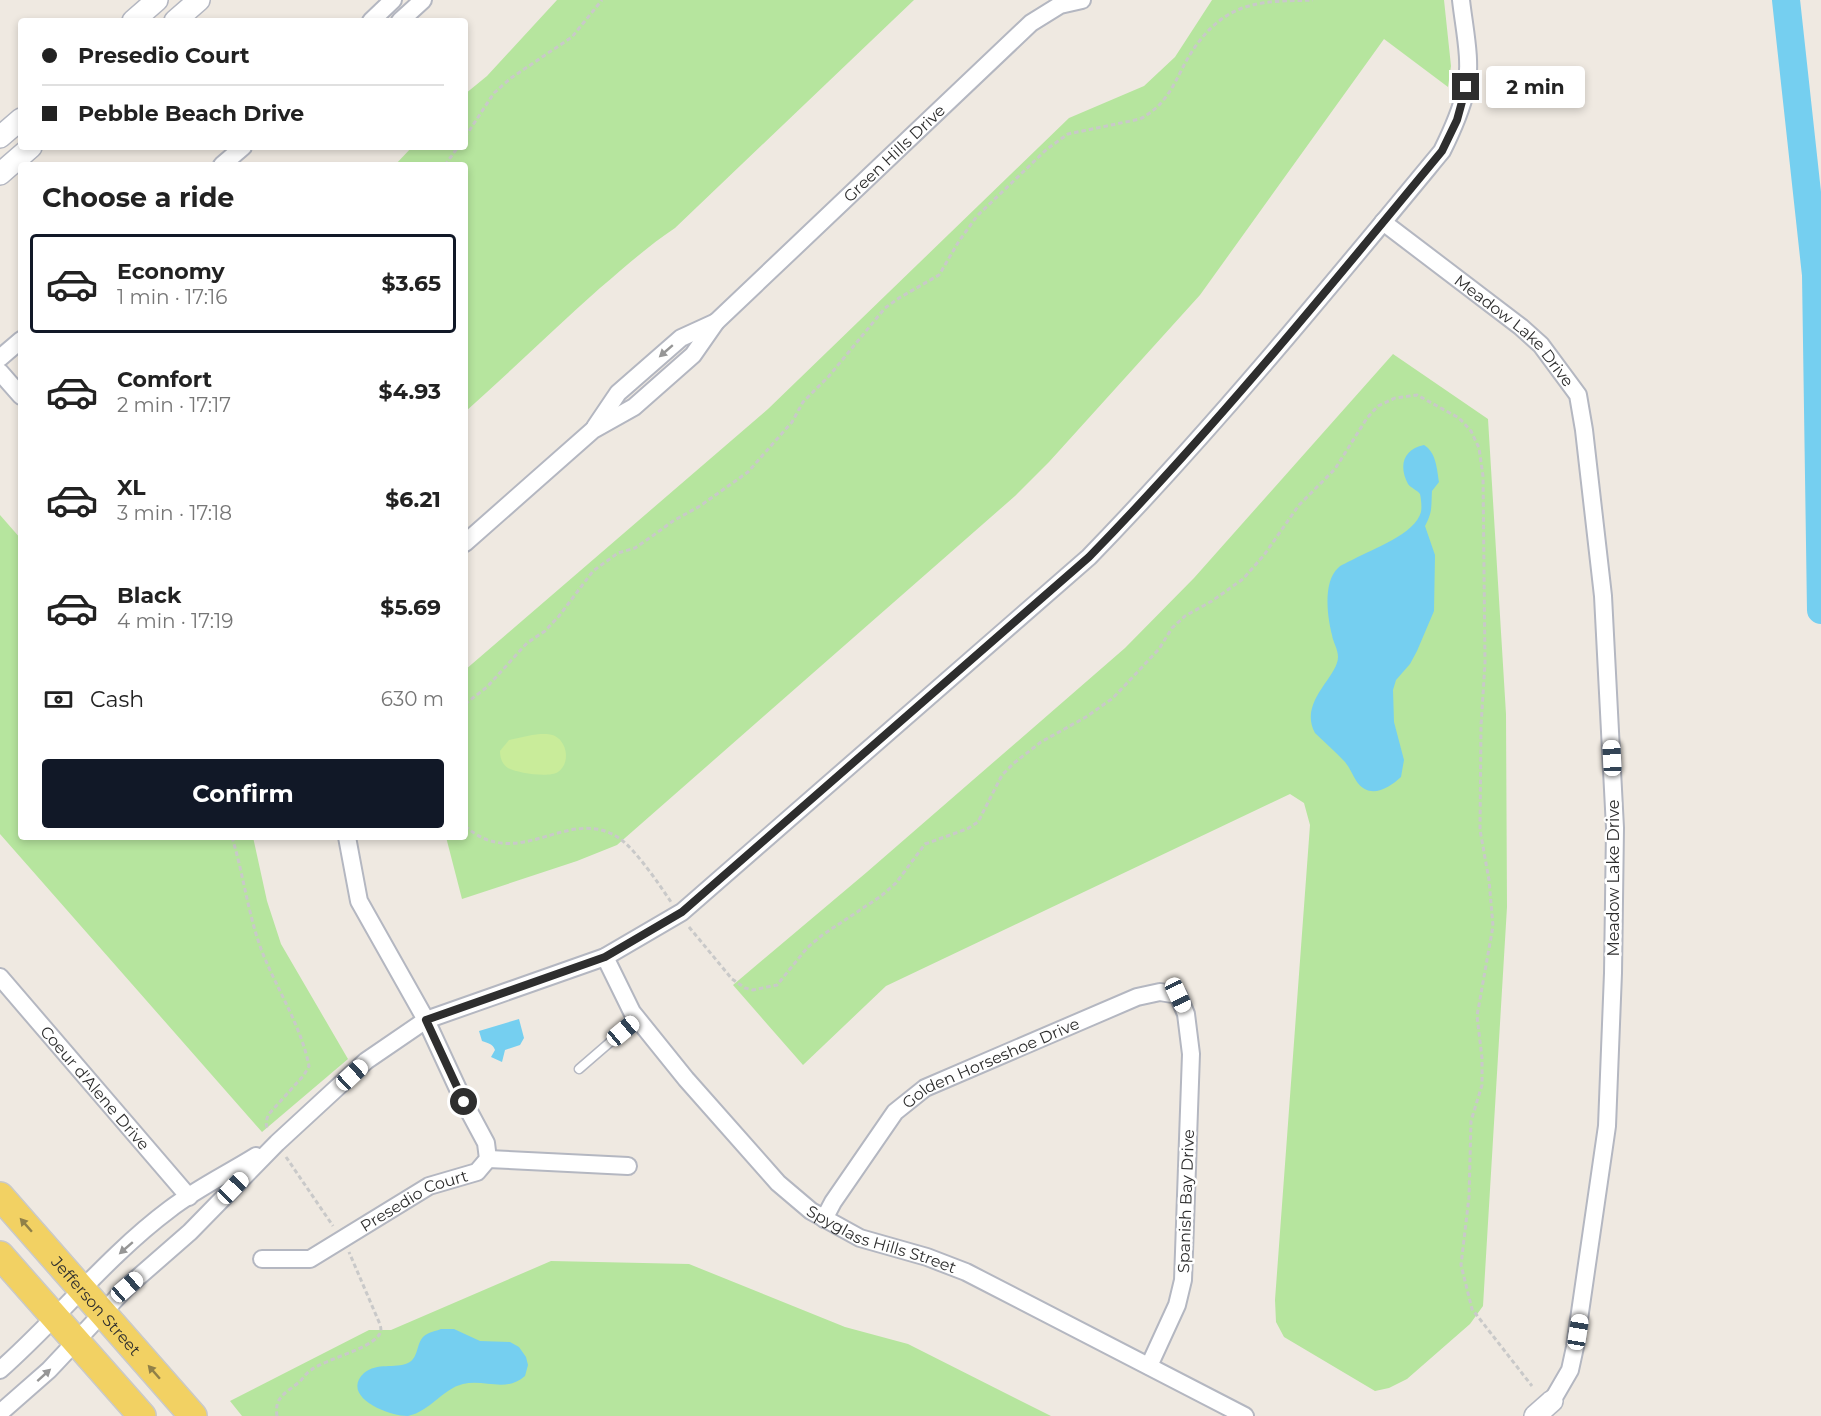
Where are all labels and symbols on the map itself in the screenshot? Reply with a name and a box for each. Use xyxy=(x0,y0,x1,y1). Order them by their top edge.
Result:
callout: 2 min xyxy=(1487,66,1586,108)
route end xyxy=(1452,73,1479,100)
street label: Green Hills Drive xyxy=(839,100,949,206)
street label: Meadow Lake Drive xyxy=(1451,270,1578,390)
one-way arrow xyxy=(659,344,674,357)
car xyxy=(1602,740,1622,776)
street label: Meadow Lake Drive xyxy=(1604,800,1623,956)
car xyxy=(1162,975,1194,1015)
car xyxy=(603,1013,643,1049)
street label: Golden Horseshoe Drive xyxy=(898,1013,1082,1112)
street label: Coeur d'Alene Drive xyxy=(37,1022,154,1154)
car xyxy=(333,1056,371,1094)
route start xyxy=(450,1088,477,1115)
street label: Spanish Bay Drive xyxy=(1174,1129,1198,1273)
street label: Presedio Court xyxy=(357,1166,470,1235)
car xyxy=(214,1169,252,1207)
street label: Spyglass Hills Street xyxy=(803,1201,960,1277)
one-way arrow xyxy=(20,1218,33,1233)
one-way arrow xyxy=(119,1241,134,1254)
street label: Jefferson Street xyxy=(47,1251,145,1360)
car xyxy=(108,1268,146,1306)
car xyxy=(1566,1313,1590,1351)
one-way arrow xyxy=(148,1365,161,1380)
one-way arrow xyxy=(36,1369,51,1382)

